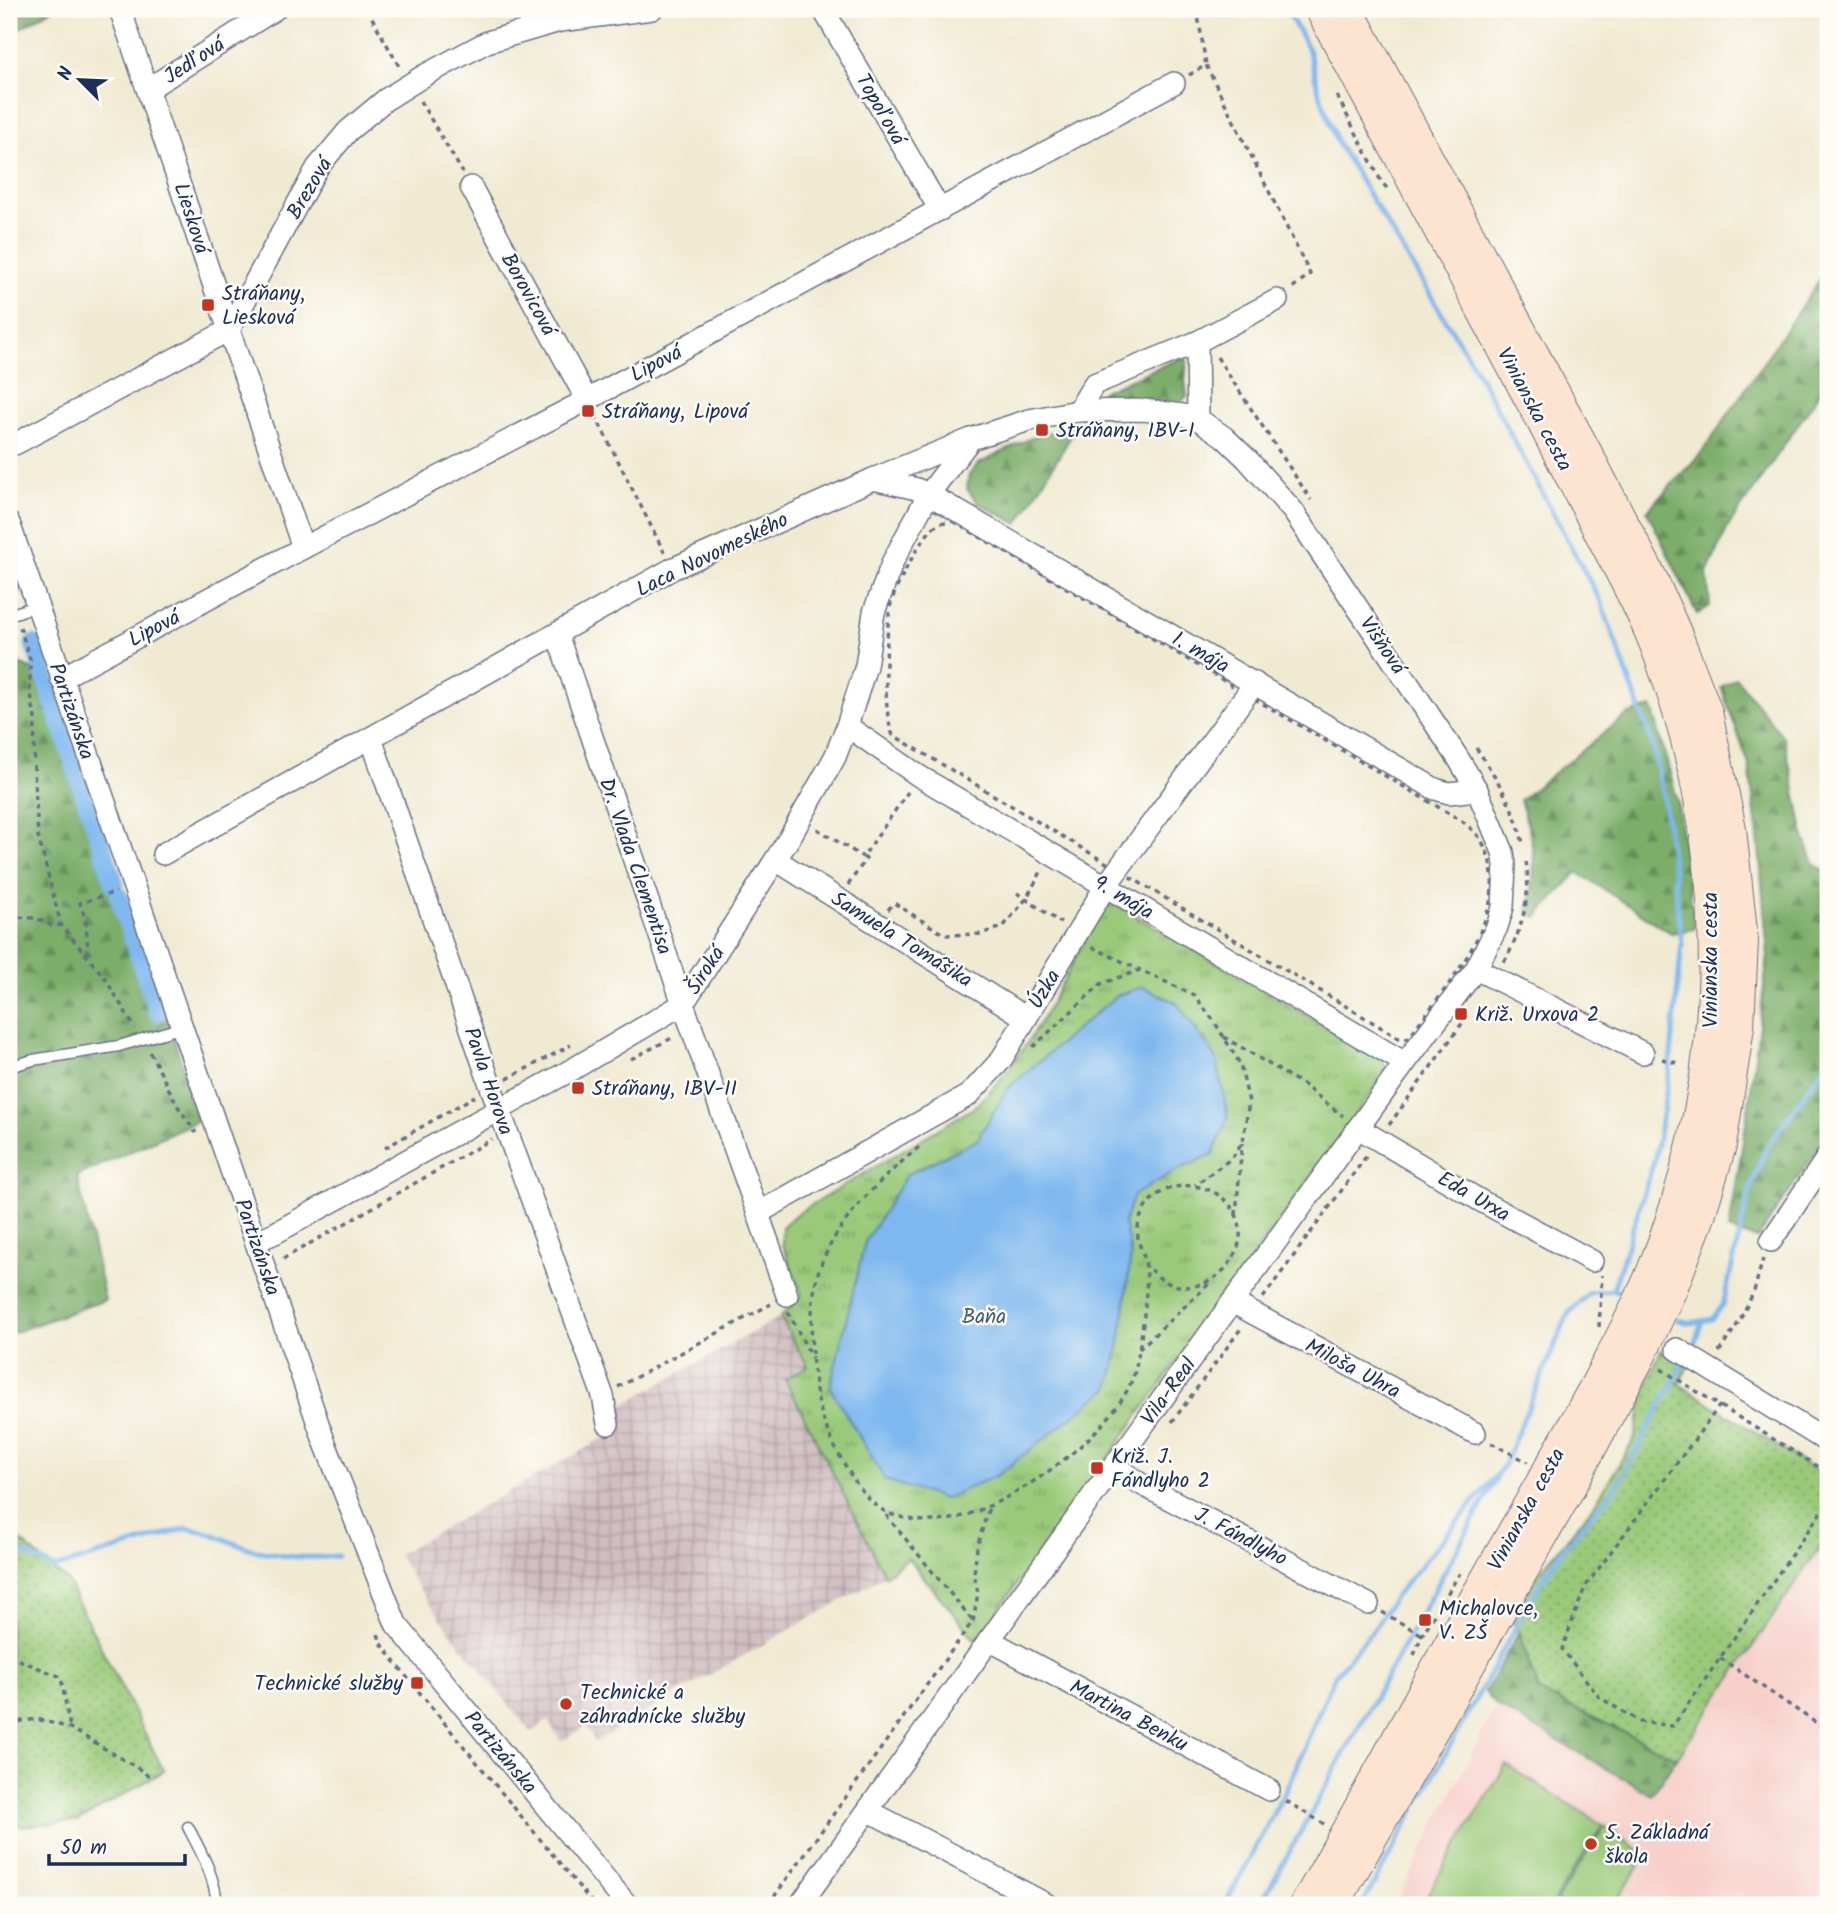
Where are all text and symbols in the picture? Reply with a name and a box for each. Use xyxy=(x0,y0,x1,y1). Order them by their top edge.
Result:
street label: Jedľová xyxy=(158,28,234,93)
north arrow xyxy=(46,46,116,116)
text: N xyxy=(50,62,82,85)
street label: Topoľová xyxy=(846,68,915,154)
street label: Brezová xyxy=(279,150,343,226)
street label: Liesková xyxy=(164,179,218,260)
street label: Borovicová xyxy=(491,247,565,344)
place label: Stráňany, Liesková xyxy=(222,278,305,335)
marker: Stráňany, Liesková xyxy=(200,297,216,313)
street label: Lipová xyxy=(625,336,690,392)
street label: Vinianska cesta xyxy=(1487,342,1580,478)
place label: Stráňany, Lipová xyxy=(602,396,750,429)
marker: Stráňany, Lipová xyxy=(580,403,596,419)
place label: Stráňany, IBV-I xyxy=(1056,415,1195,448)
marker: Stráňany, IBV-I xyxy=(1034,422,1050,438)
street label: Laca Novomeského xyxy=(631,504,794,607)
street label: Lipová xyxy=(123,601,188,657)
street label: Višňová xyxy=(1350,610,1415,684)
street label: 1. mája xyxy=(1165,624,1235,683)
street label: Partizánska xyxy=(39,659,103,764)
street label: Dr. Vlada Clementisa xyxy=(589,774,680,959)
street label: 9. mája xyxy=(1087,867,1160,929)
street label: Samuela Tomášika xyxy=(824,883,979,997)
street label: Vinianska cesta xyxy=(1695,892,1728,1028)
street label: Široká xyxy=(678,938,735,1002)
street label: Úzka xyxy=(1020,964,1070,1016)
place label: Križ. Urxova 2 xyxy=(1475,999,1599,1032)
marker: Križ. Urxova 2 xyxy=(1453,1006,1469,1022)
street label: Pavla Horova xyxy=(454,1023,521,1140)
place label: Stráňany, IBV-II xyxy=(592,1073,737,1106)
marker: Stráňany, IBV-II xyxy=(570,1080,586,1096)
street label: Eda Urxa xyxy=(1431,1163,1516,1231)
street label: Partizánska xyxy=(225,1195,289,1300)
park label: Baňa xyxy=(962,1301,1006,1334)
street label: Miloša Uhra xyxy=(1299,1330,1406,1408)
street label: Vila-Real xyxy=(1133,1351,1205,1433)
place label: Križ. J. Fándlyho 2 xyxy=(1111,1441,1210,1498)
street label: Vinianska cesta xyxy=(1480,1442,1575,1577)
marker: Križ. J. Fándlyho 2 xyxy=(1089,1460,1105,1476)
street label: J. Fándlyho xyxy=(1188,1499,1293,1576)
place label: Michalovce, V. ZŠ xyxy=(1439,1593,1538,1650)
marker: Michalovce, V. ZŠ xyxy=(1417,1612,1433,1628)
place label: Technické služby xyxy=(255,1668,403,1701)
street label: Martina Benku xyxy=(1063,1671,1193,1761)
marker: Technické služby xyxy=(409,1675,425,1691)
place label: Technické a záhradnícke služby xyxy=(580,1677,745,1734)
marker: Technické a záhradnícke služby xyxy=(558,1696,574,1712)
street label: Partizánska xyxy=(455,1704,545,1802)
place label: 5. Základná škola xyxy=(1605,1817,1711,1874)
scale bar xyxy=(49,1823,186,1867)
text: 50 m xyxy=(60,1832,107,1865)
marker: 5. Základná škola xyxy=(1583,1836,1599,1852)

